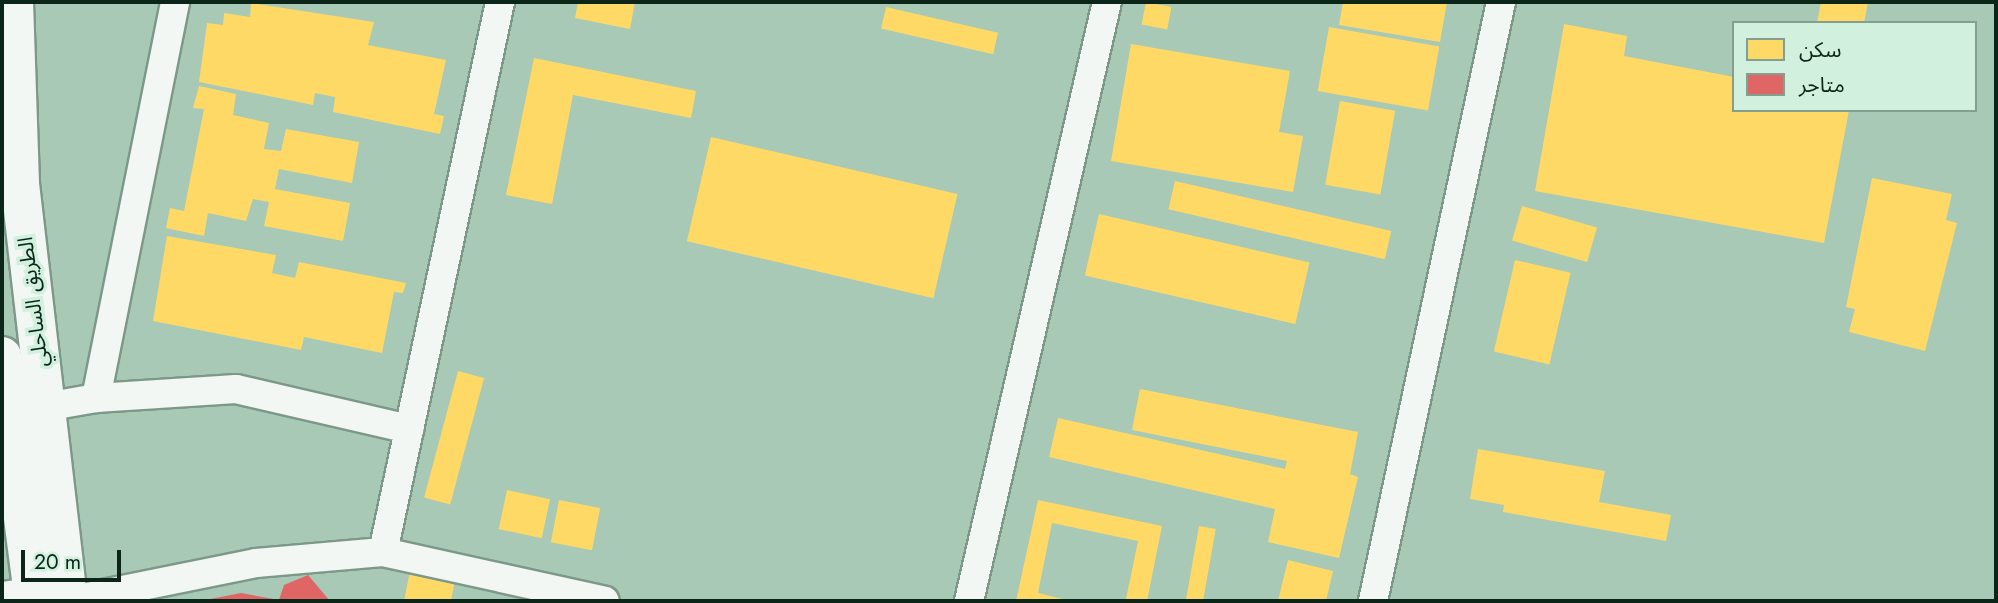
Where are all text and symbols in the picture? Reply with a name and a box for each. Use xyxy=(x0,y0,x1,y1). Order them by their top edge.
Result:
legend xyxy=(1732,21,1977,112)
text: سكن xyxy=(1799,35,1841,65)
text: متاجر xyxy=(1799,70,1845,100)
street label: الطريق الساحلي xyxy=(13,235,53,369)
scale bar xyxy=(24,536,124,580)
text: 20 m xyxy=(34,547,81,577)

